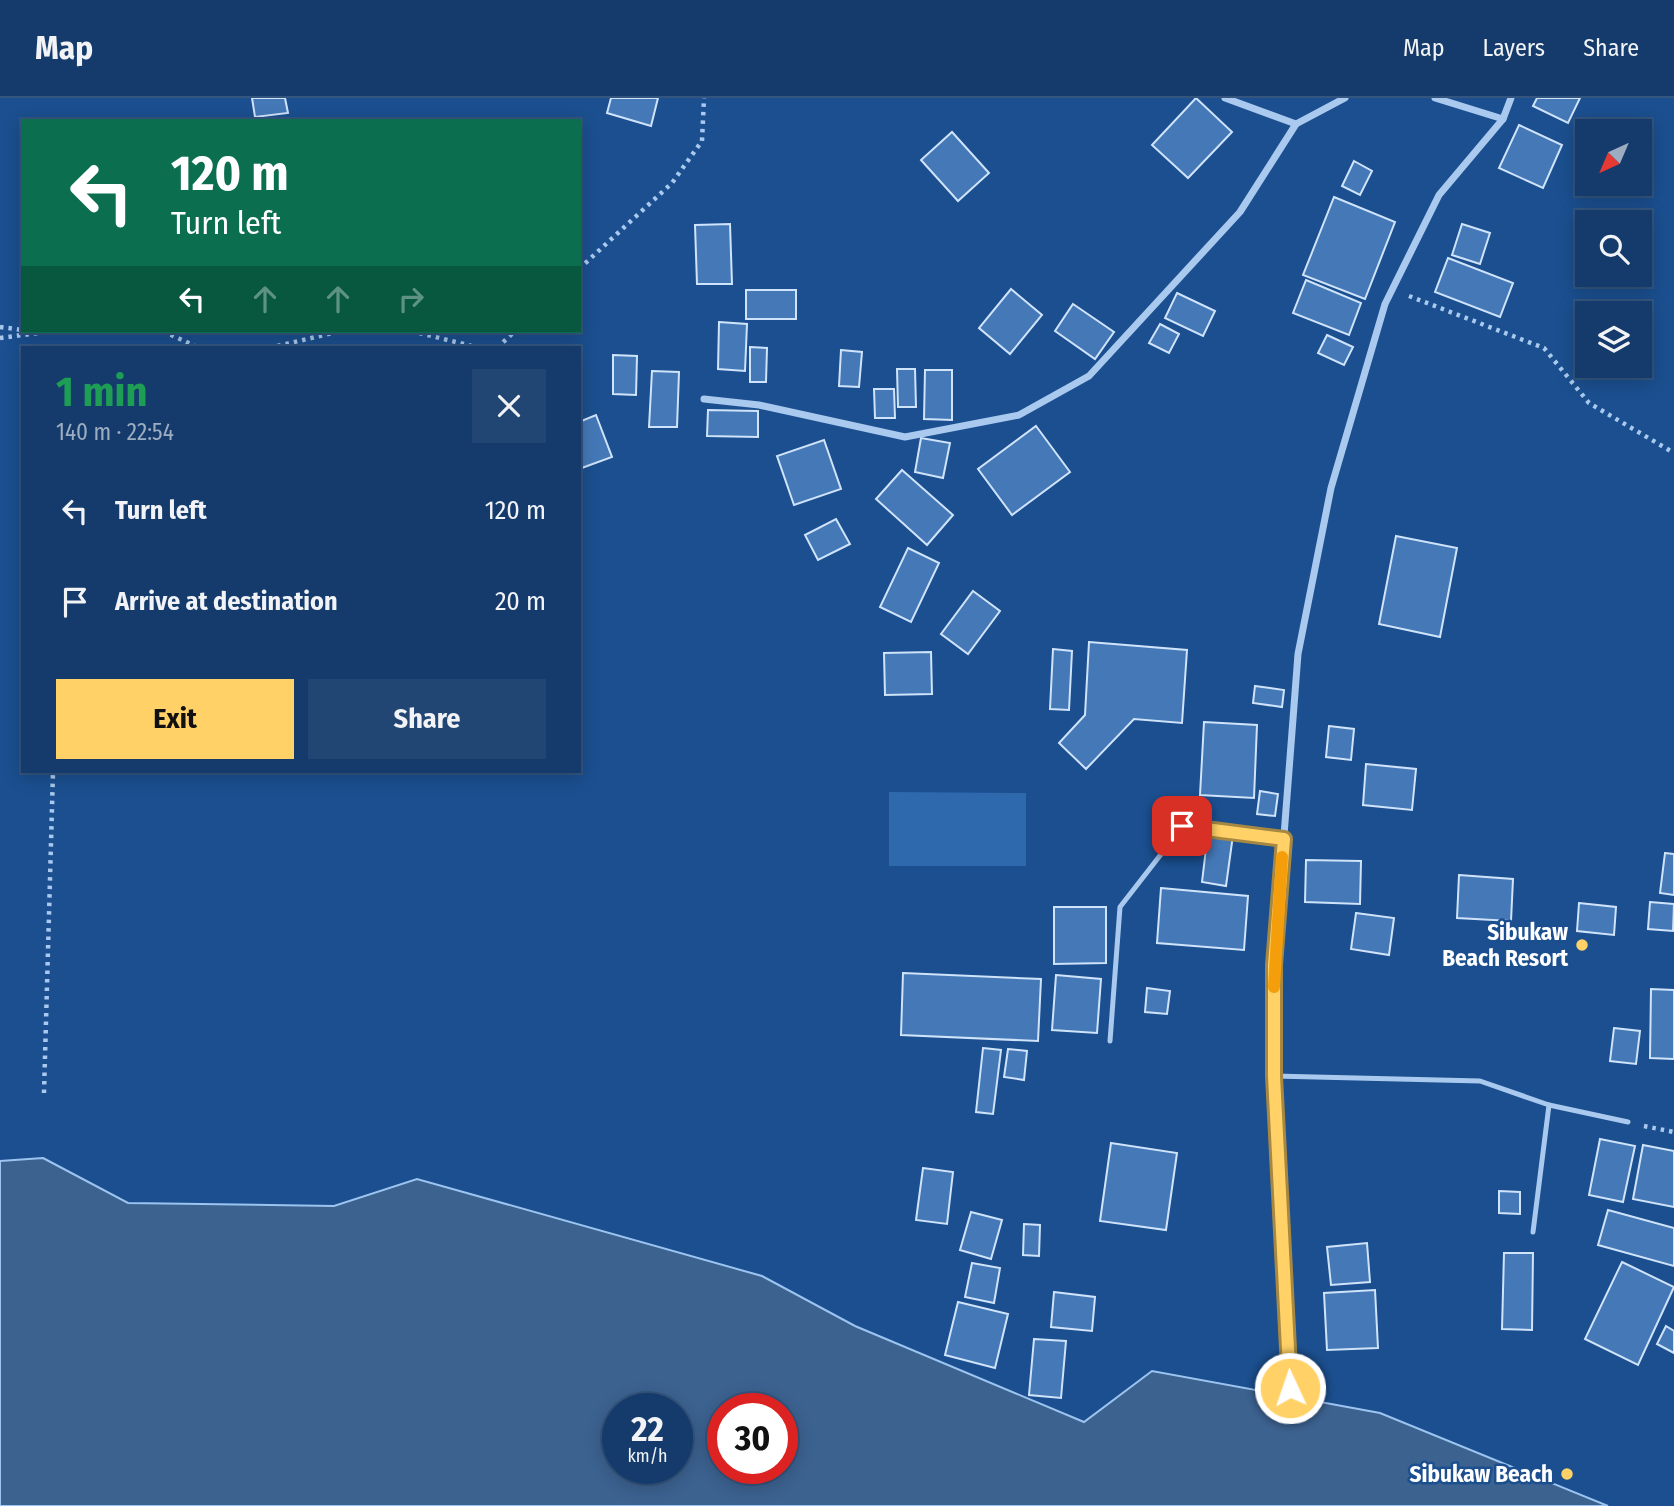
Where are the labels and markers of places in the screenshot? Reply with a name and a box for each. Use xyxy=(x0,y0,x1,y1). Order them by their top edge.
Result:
pin xyxy=(1152,796,1212,856)
place label: Sibukaw Beach Resort xyxy=(1442,918,1569,972)
marker: Sibukaw Beach Resort xyxy=(1574,937,1590,953)
place label: Sibukaw Beach xyxy=(1410,1460,1553,1488)
marker: Sibukaw Beach xyxy=(1559,1466,1575,1482)

